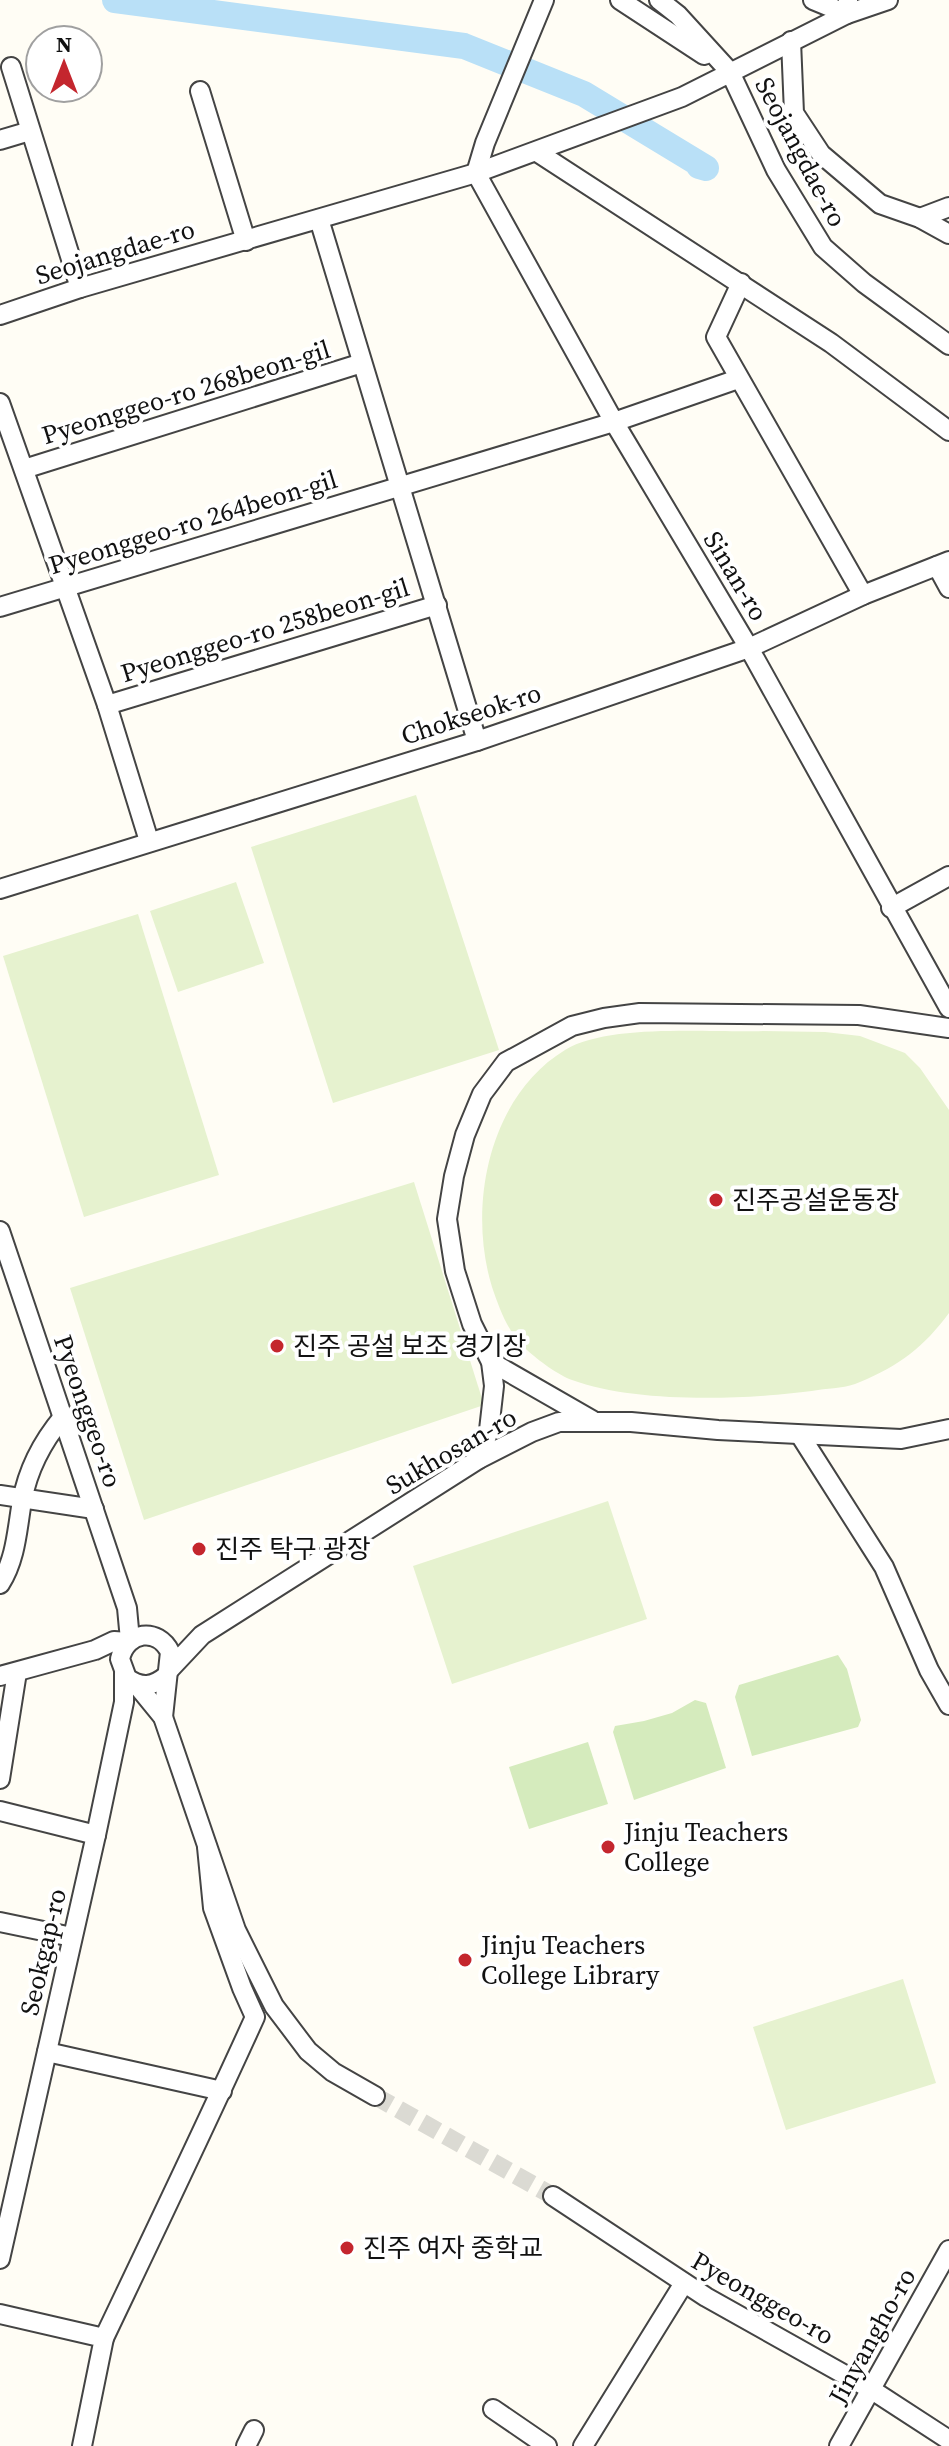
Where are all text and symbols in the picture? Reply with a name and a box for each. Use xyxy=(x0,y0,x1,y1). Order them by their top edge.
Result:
north arrow xyxy=(24,24,104,104)
text: N xyxy=(56,29,72,59)
street label: Seojangdae-ro xyxy=(746,71,856,233)
street label: Seojangdae-ro xyxy=(31,211,199,293)
street label: Pyeonggeo-ro 268beon-gil xyxy=(37,331,335,453)
street label: Pyeonggeo-ro 264beon-gil xyxy=(44,461,342,583)
street label: Sinan-ro xyxy=(695,524,777,628)
street label: Pyeonggeo-ro 258beon-gil xyxy=(116,569,414,691)
street label: Chokseok-ro xyxy=(396,674,546,754)
place label: 진주공설운동장 xyxy=(732,1182,899,1218)
marker: 진주공설운동장 xyxy=(707,1191,725,1209)
place label: 진주 공설 보조 경기장 xyxy=(293,1328,526,1364)
street label: Pyeonggeo-ro xyxy=(45,1330,131,1492)
marker: 진주 공설 보조 경기장 xyxy=(268,1337,286,1355)
street label: Sukhosan-ro xyxy=(379,1399,523,1503)
place label: 진주 탁구 광장 xyxy=(215,1531,371,1567)
marker: 진주 탁구 광장 xyxy=(190,1540,208,1558)
place label: Jinju Teachers College xyxy=(623,1814,788,1880)
marker: Jinju Teachers College xyxy=(599,1838,617,1856)
street label: Seokgap-ro xyxy=(11,1885,75,2019)
place label: Jinju Teachers College Library xyxy=(480,1927,660,1993)
marker: Jinju Teachers College Library xyxy=(456,1951,474,1969)
place label: 진주 여자 중학교 xyxy=(363,2230,543,2266)
marker: 진주 여자 중학교 xyxy=(338,2239,356,2257)
street label: Pyeonggeo-ro xyxy=(685,2243,841,2353)
street label: Jinyangho-ro xyxy=(819,2261,924,2411)

